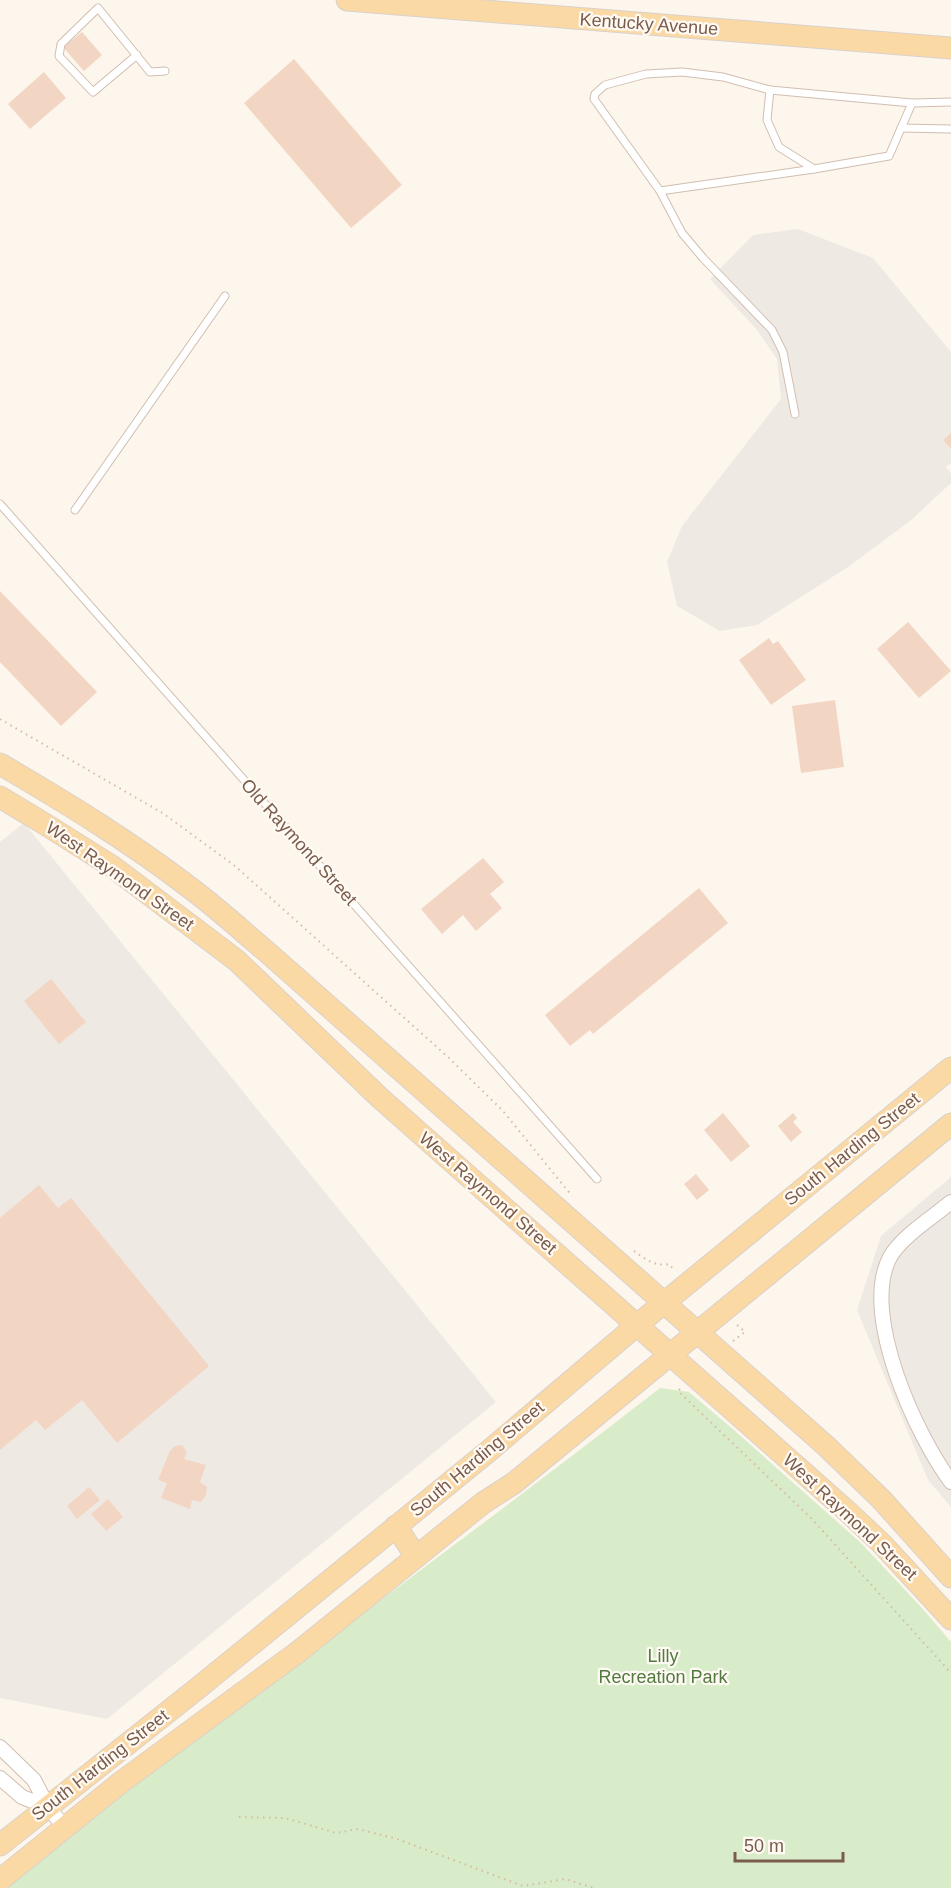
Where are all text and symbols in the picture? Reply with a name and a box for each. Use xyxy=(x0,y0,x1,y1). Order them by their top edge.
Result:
street label: Kentucky Avenue xyxy=(579,9,719,39)
street label: Old Raymond Street xyxy=(237,775,361,909)
street label: West Raymond Street xyxy=(42,817,198,935)
street label: South Harding Street xyxy=(780,1088,924,1210)
street label: West Raymond Street xyxy=(415,1128,561,1258)
street label: South Harding Street xyxy=(406,1397,548,1521)
street label: West Raymond Street xyxy=(779,1450,921,1584)
park label: Lilly Recreation Park xyxy=(598,1646,729,1687)
street label: South Harding Street xyxy=(28,1705,172,1825)
scale bar xyxy=(735,1825,843,1863)
text: 50 m xyxy=(744,1836,784,1856)

